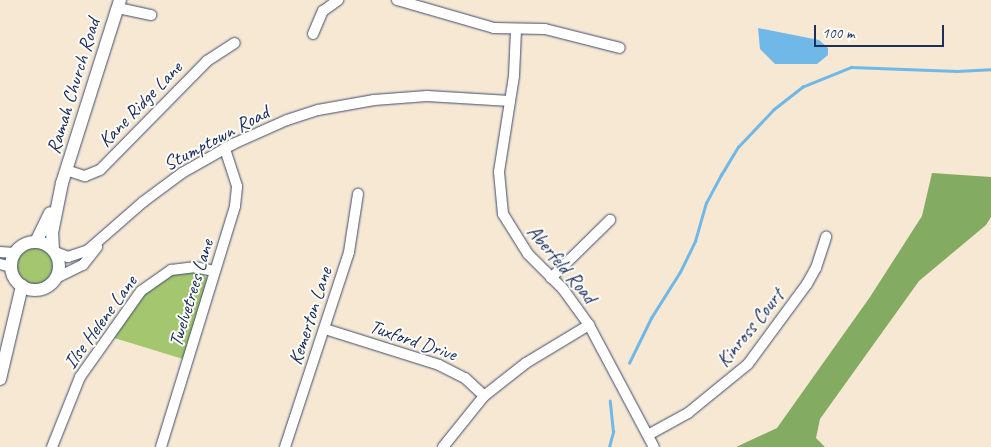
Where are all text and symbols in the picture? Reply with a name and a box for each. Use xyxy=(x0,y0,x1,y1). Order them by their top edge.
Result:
street label: Ramah Church Road xyxy=(41,15,105,157)
scale bar xyxy=(816,15,946,47)
text: 100 m xyxy=(822,24,854,43)
street label: Kane Ridge Lane xyxy=(93,55,187,153)
street label: Stumptown Road xyxy=(159,100,273,176)
street label: Aberfeld Road xyxy=(522,220,602,308)
street label: Twelvetrees Lane xyxy=(163,236,219,350)
street label: Kemerton Lane xyxy=(283,264,337,368)
street label: Ilse Helene Lane xyxy=(58,270,142,374)
street label: Kinross Court xyxy=(711,284,789,372)
street label: Tuxford Drive xyxy=(366,314,460,366)

